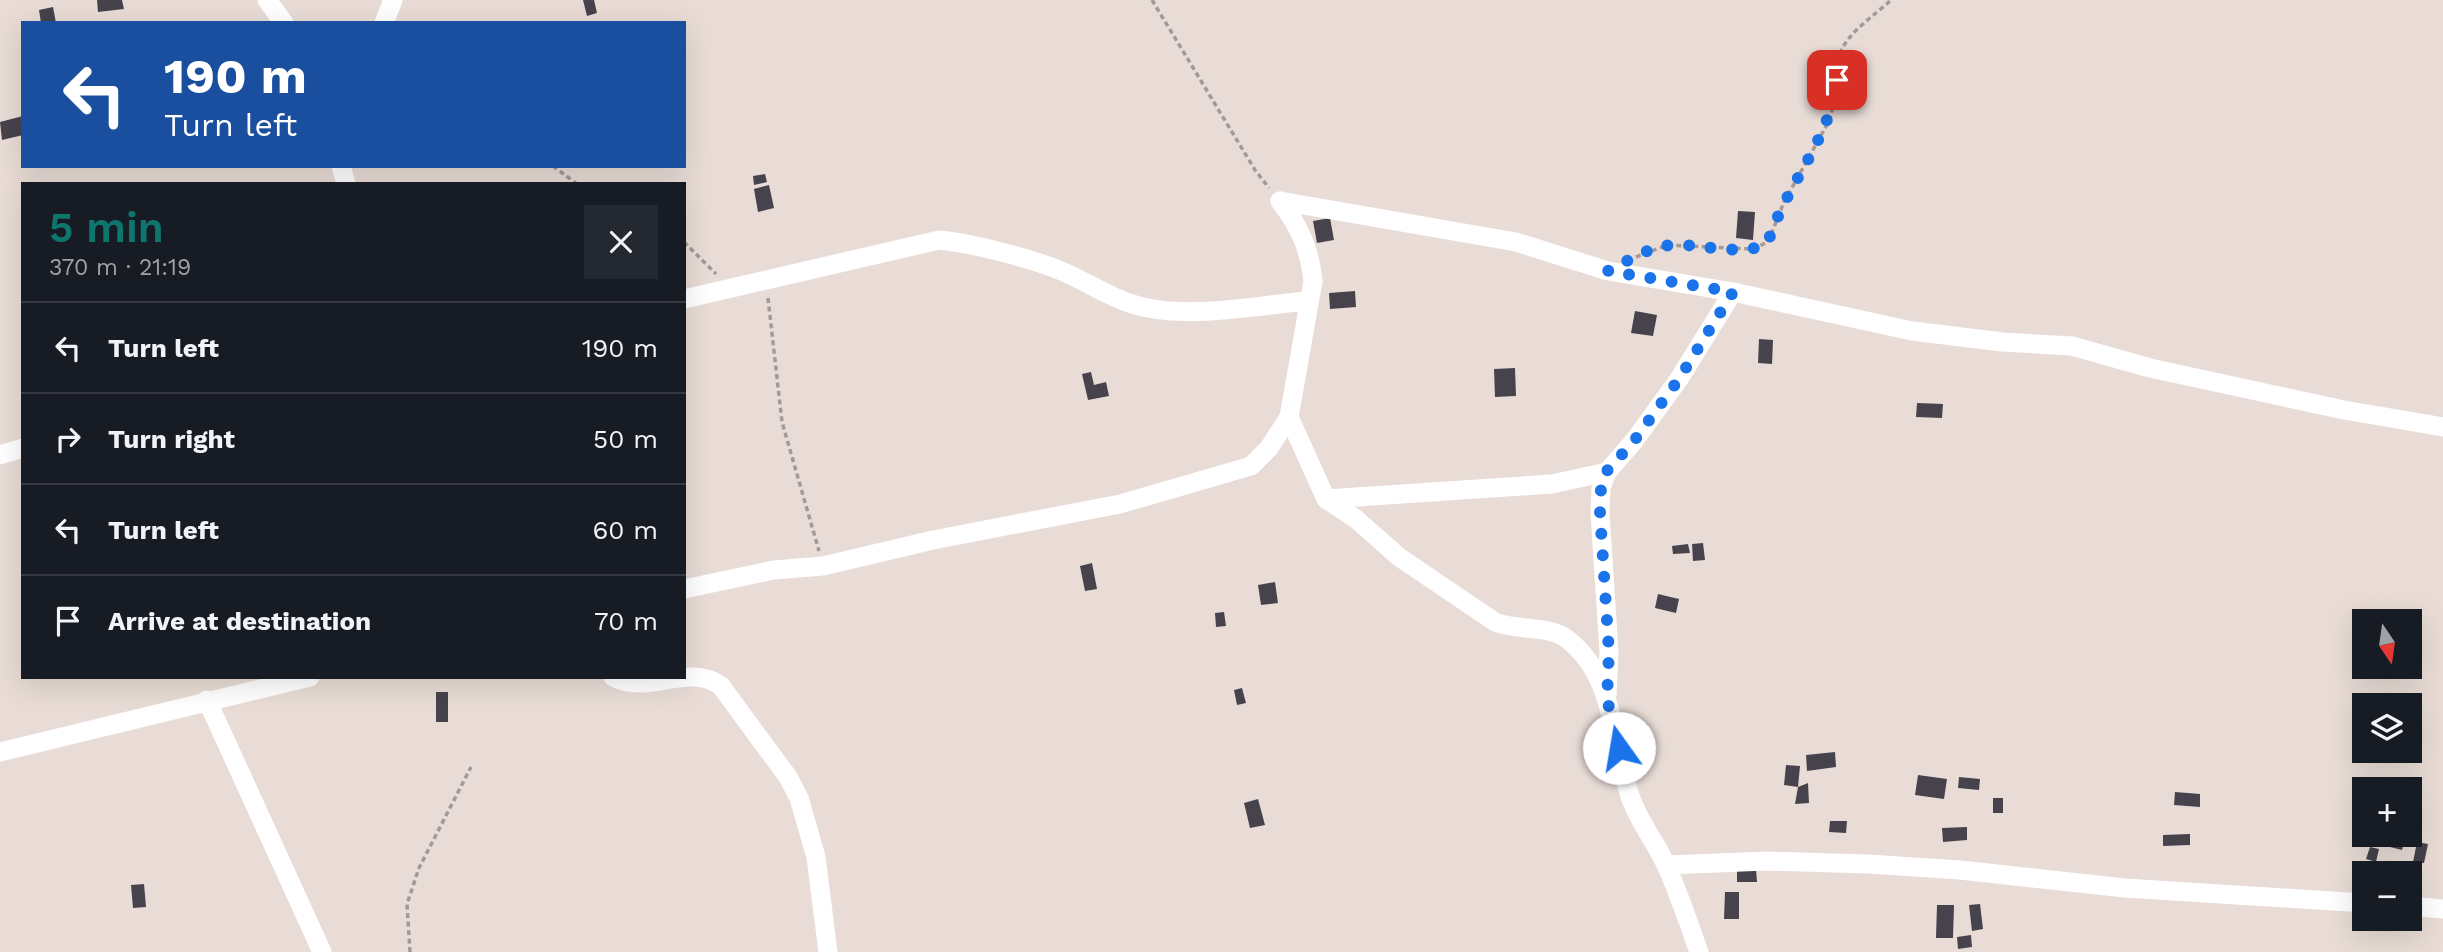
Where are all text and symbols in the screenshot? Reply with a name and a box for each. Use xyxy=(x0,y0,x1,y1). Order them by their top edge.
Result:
text: 190 m xyxy=(164,47,307,105)
icon: left xyxy=(49,49,140,140)
pin xyxy=(1807,50,1867,110)
icon: arrive xyxy=(1818,61,1856,99)
text: Turn left xyxy=(164,106,297,144)
text: 5 min xyxy=(49,203,164,252)
button: close xyxy=(584,205,658,279)
text: 370 m · 21:19 xyxy=(49,254,191,281)
icon: left xyxy=(49,329,87,367)
text: Turn left xyxy=(108,333,219,363)
text: 190 m xyxy=(582,333,658,363)
icon: right xyxy=(49,420,87,458)
text: Turn right xyxy=(108,424,235,454)
text: 50 m xyxy=(593,424,658,454)
icon: left xyxy=(49,511,87,549)
text: Turn left xyxy=(108,515,219,545)
text: 60 m xyxy=(592,515,658,545)
icon: arrive xyxy=(49,602,87,640)
text: Arrive at destination xyxy=(108,606,371,636)
text: 70 m xyxy=(594,606,658,636)
north arrow xyxy=(2352,609,2422,679)
map controls xyxy=(2352,609,2422,931)
button: layers xyxy=(2352,693,2422,763)
position arrow xyxy=(1582,711,1656,785)
button: + xyxy=(2352,777,2422,847)
button: − xyxy=(2352,861,2422,931)

